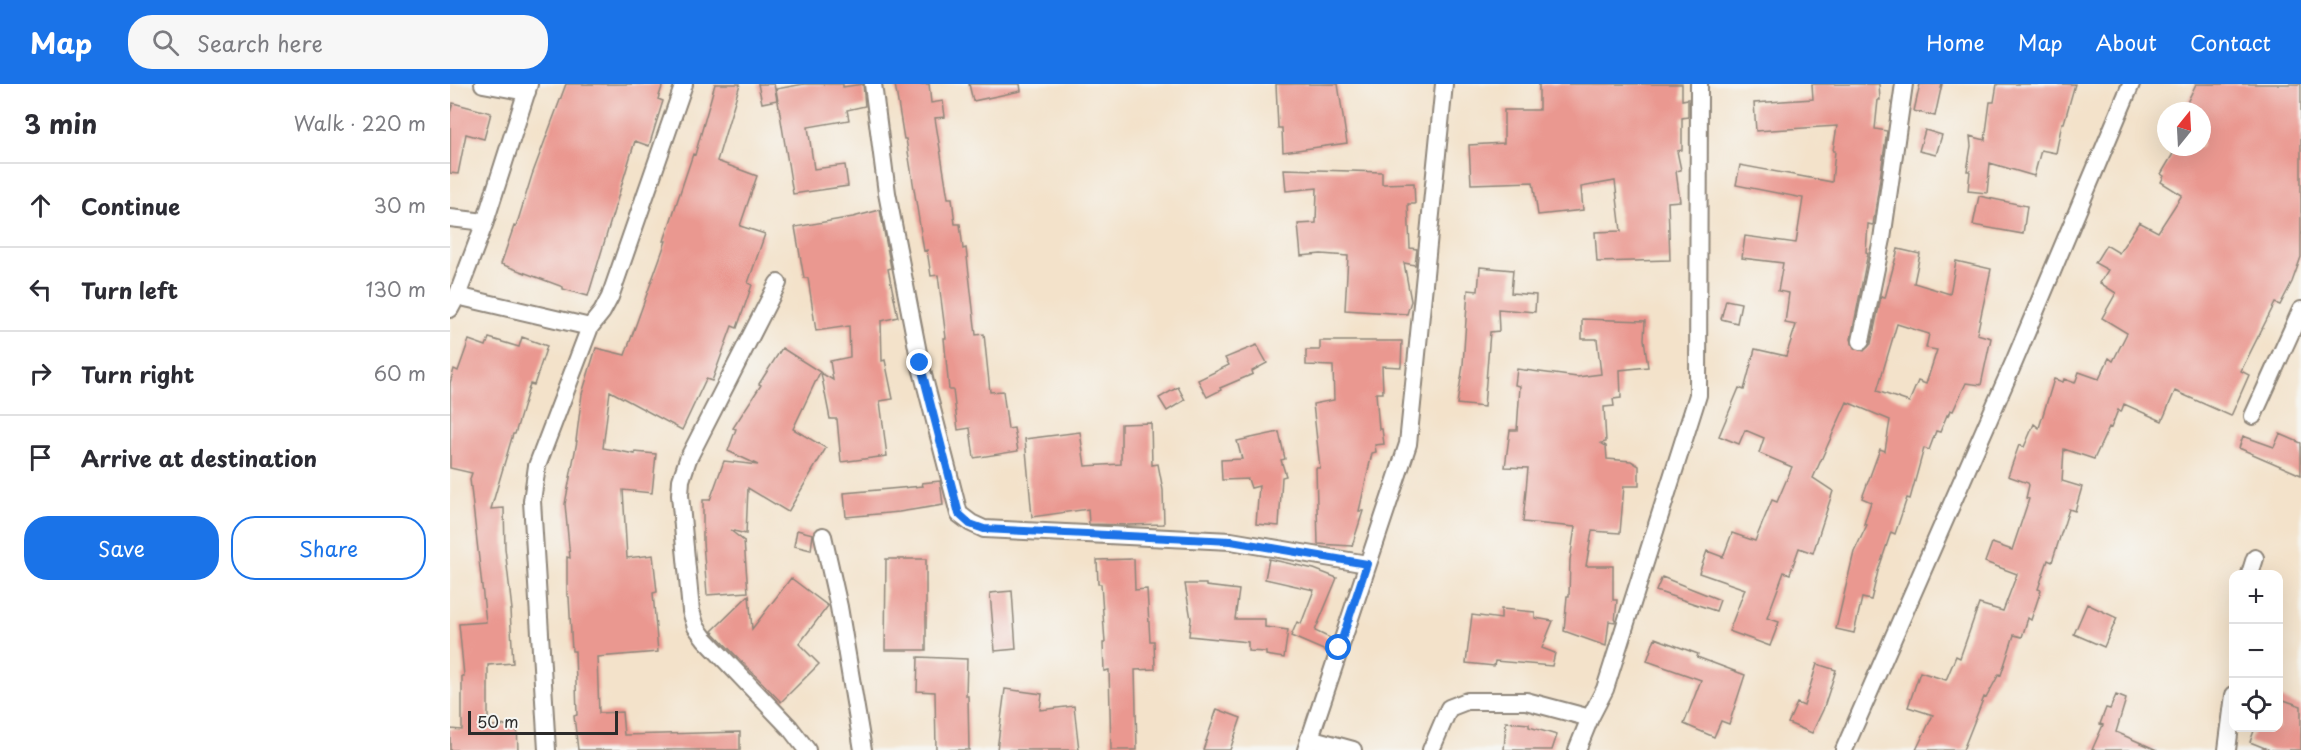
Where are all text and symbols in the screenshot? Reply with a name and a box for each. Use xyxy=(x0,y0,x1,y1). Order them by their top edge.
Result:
search box xyxy=(128,15,548,69)
text: Map xyxy=(30,21,92,64)
icon: search xyxy=(149,26,182,59)
text: Search here xyxy=(197,26,323,59)
text: Home xyxy=(1926,26,1985,58)
text: Map xyxy=(2018,26,2063,58)
text: About xyxy=(2096,26,2157,58)
text: Contact xyxy=(2190,26,2271,58)
north arrow xyxy=(2157,102,2211,156)
text: 3 min xyxy=(24,104,97,143)
text: Walk · 220 m xyxy=(294,108,426,138)
icon: ahead xyxy=(24,189,57,222)
text: Continue xyxy=(81,189,180,222)
text: 30 m xyxy=(373,190,426,220)
icon: left xyxy=(24,273,57,306)
text: Turn left xyxy=(81,273,178,306)
text: 130 m xyxy=(366,274,426,304)
route end xyxy=(906,349,932,375)
icon: right xyxy=(24,357,57,390)
text: Turn right xyxy=(81,357,194,390)
text: 60 m xyxy=(374,358,426,388)
icon: arrive xyxy=(24,441,57,474)
text: Arrive at destination xyxy=(81,441,317,474)
button: Save xyxy=(24,516,219,580)
button: Share xyxy=(231,516,426,580)
map controls xyxy=(2229,570,2283,732)
button: + xyxy=(2229,570,2283,624)
button: − xyxy=(2229,624,2283,678)
route start xyxy=(1325,634,1351,660)
button: locate xyxy=(2229,678,2283,732)
scale bar xyxy=(468,708,618,736)
text: 50 m xyxy=(477,709,518,733)

